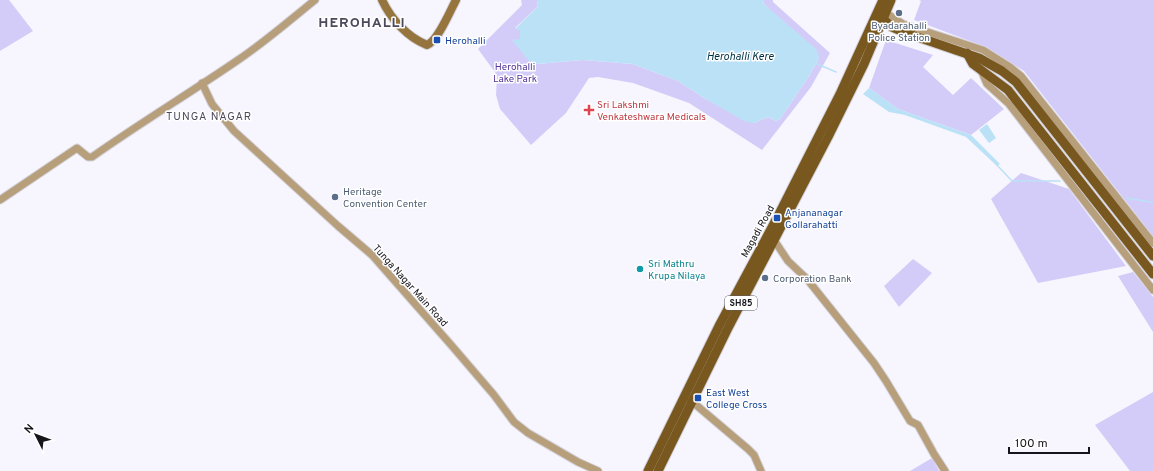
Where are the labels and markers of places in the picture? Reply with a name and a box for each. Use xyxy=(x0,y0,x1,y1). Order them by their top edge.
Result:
marker: Byadarahalli Police Station xyxy=(894,8,904,18)
place label: Byadarahalli Police Station xyxy=(868,20,930,45)
marker: Herohalli xyxy=(432,35,442,45)
place label: Herohalli xyxy=(445,35,485,48)
place label: Sri Lakshmi Venkateshwara Medicals xyxy=(597,99,706,124)
marker: Sri Lakshmi Venkateshwara Medicals xyxy=(584,105,594,115)
place label: Heritage Convention Center xyxy=(343,186,427,211)
marker: Heritage Convention Center xyxy=(330,192,340,202)
place label: Anjananagar Gollarahatti xyxy=(785,207,843,232)
marker: Anjananagar Gollarahatti xyxy=(772,213,782,223)
place label: Sri Mathru Krupa Nilaya xyxy=(648,258,705,283)
marker: Sri Mathru Krupa Nilaya xyxy=(635,264,645,274)
marker: Corporation Bank xyxy=(760,273,770,283)
place label: Corporation Bank xyxy=(773,273,852,286)
place label: East West College Cross xyxy=(706,387,767,412)
marker: East West College Cross xyxy=(693,393,703,403)

